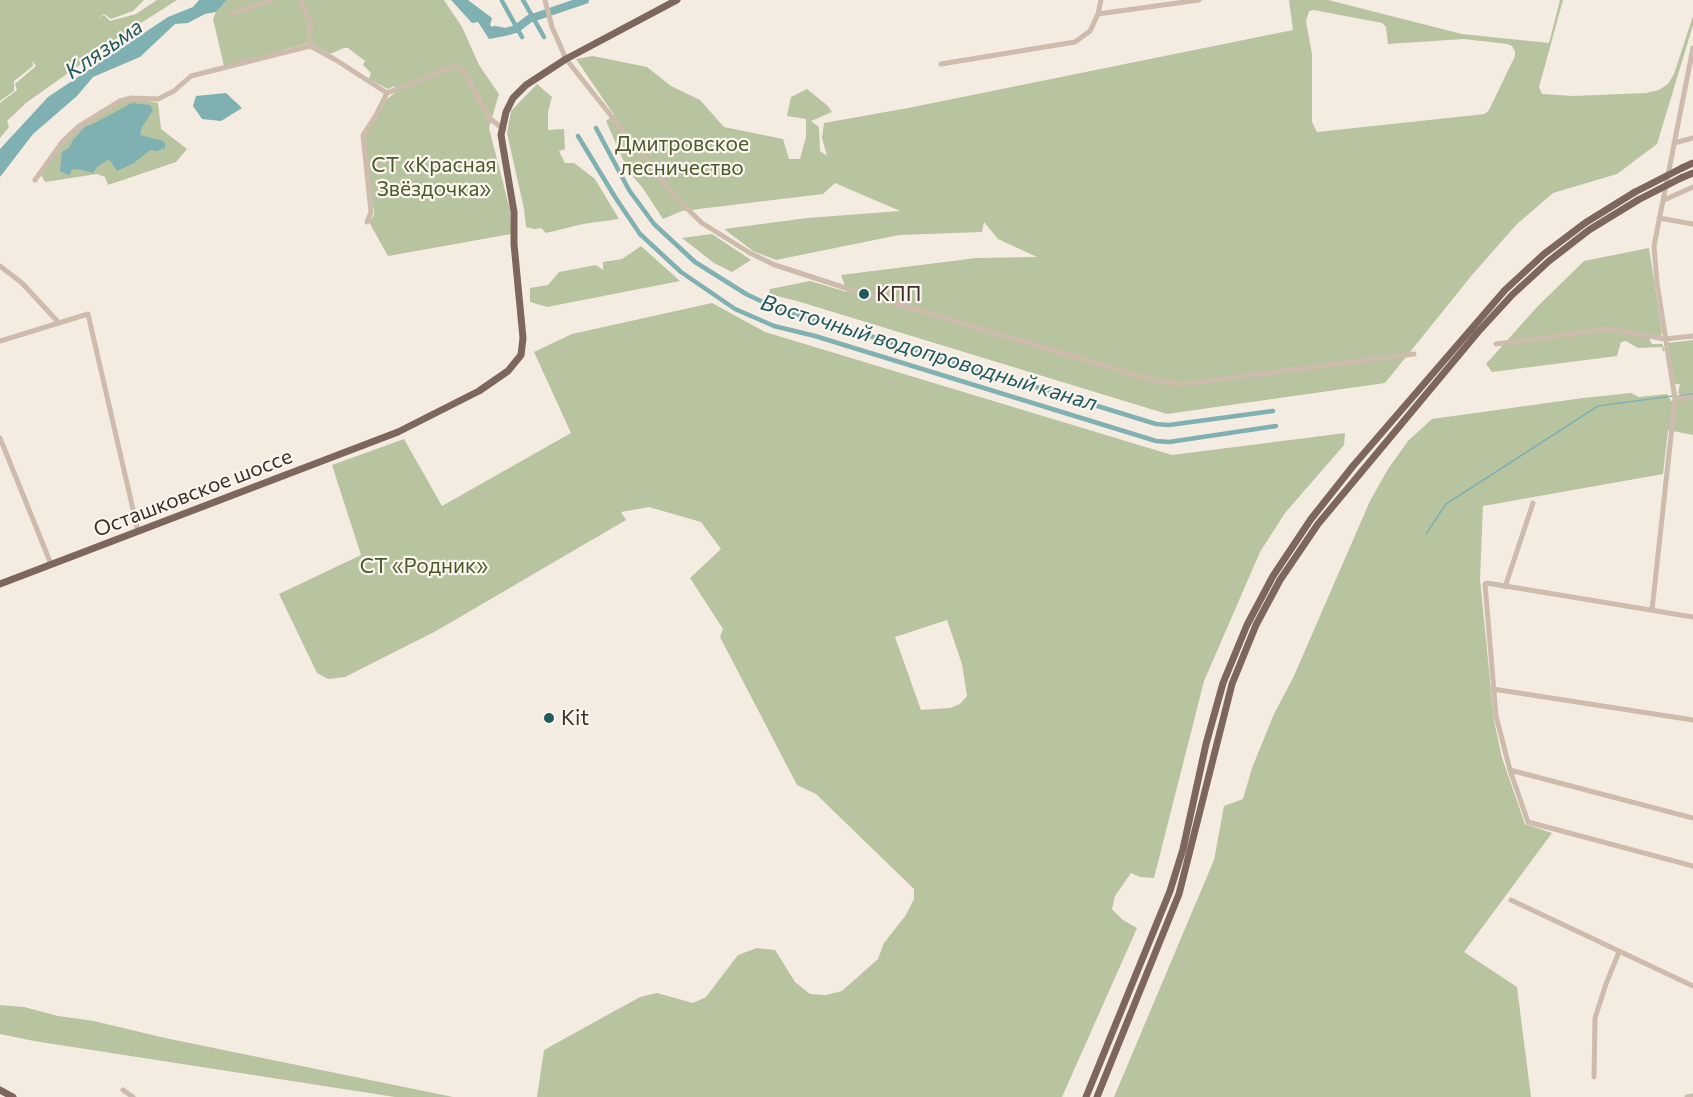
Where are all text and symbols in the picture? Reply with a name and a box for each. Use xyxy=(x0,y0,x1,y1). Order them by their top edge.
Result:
water label: Клязьма xyxy=(60,13,148,85)
park label: Дмитровское лесничество xyxy=(615,131,749,181)
park label: СТ «Красная Звёздочка» xyxy=(371,152,497,202)
place label: КПП xyxy=(876,281,921,307)
marker: КПП xyxy=(857,287,871,301)
water label: Восточный водопроводный канал xyxy=(758,289,1100,417)
street label: Осташковское шоссе xyxy=(90,443,296,543)
park label: СТ «Родник» xyxy=(360,553,488,579)
place label: Kit xyxy=(561,705,589,731)
marker: Kit xyxy=(542,711,556,725)

